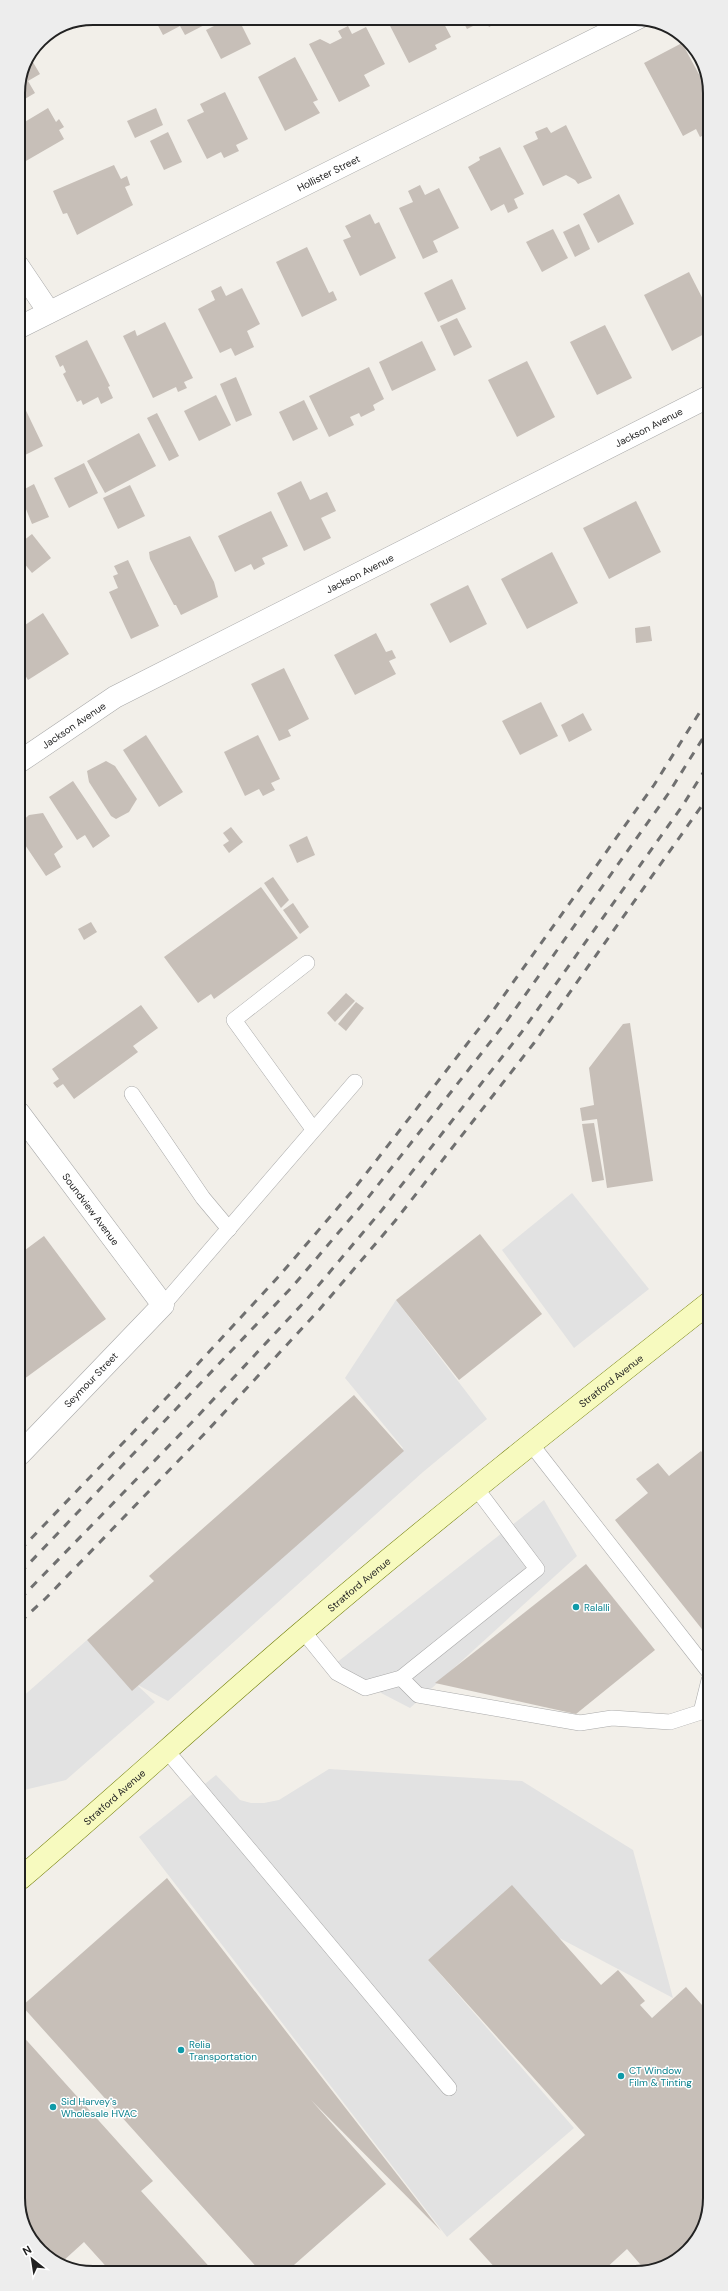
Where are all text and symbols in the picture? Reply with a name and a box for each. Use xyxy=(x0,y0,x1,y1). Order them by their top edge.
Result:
street label: Hollister Street xyxy=(295,152,362,194)
street label: Jackson Avenue xyxy=(613,404,685,450)
street label: Jackson Avenue xyxy=(323,551,396,596)
street label: Jackson Avenue xyxy=(39,699,108,751)
street label: Soundview Avenue xyxy=(60,1170,122,1248)
street label: Seymour Street xyxy=(61,1349,121,1410)
street label: Stratford Avenue xyxy=(576,1351,646,1410)
street label: Stratford Avenue xyxy=(325,1554,393,1614)
place label: Ralalli xyxy=(584,1601,610,1614)
marker: Ralalli xyxy=(571,1602,581,1612)
street label: Stratford Avenue xyxy=(81,1766,148,1828)
place label: Relia Transportation xyxy=(189,2038,257,2063)
marker: Relia Transportation xyxy=(176,2045,186,2055)
place label: CT Window Film & Tinting xyxy=(629,2064,692,2089)
marker: CT Window Film & Tinting xyxy=(616,2071,626,2081)
place label: Sid Harvey's Wholesale HVAC xyxy=(61,2095,137,2120)
marker: Sid Harvey's Wholesale HVAC xyxy=(48,2102,58,2112)
north arrow xyxy=(12,2239,52,2279)
text: N xyxy=(20,2242,34,2258)

